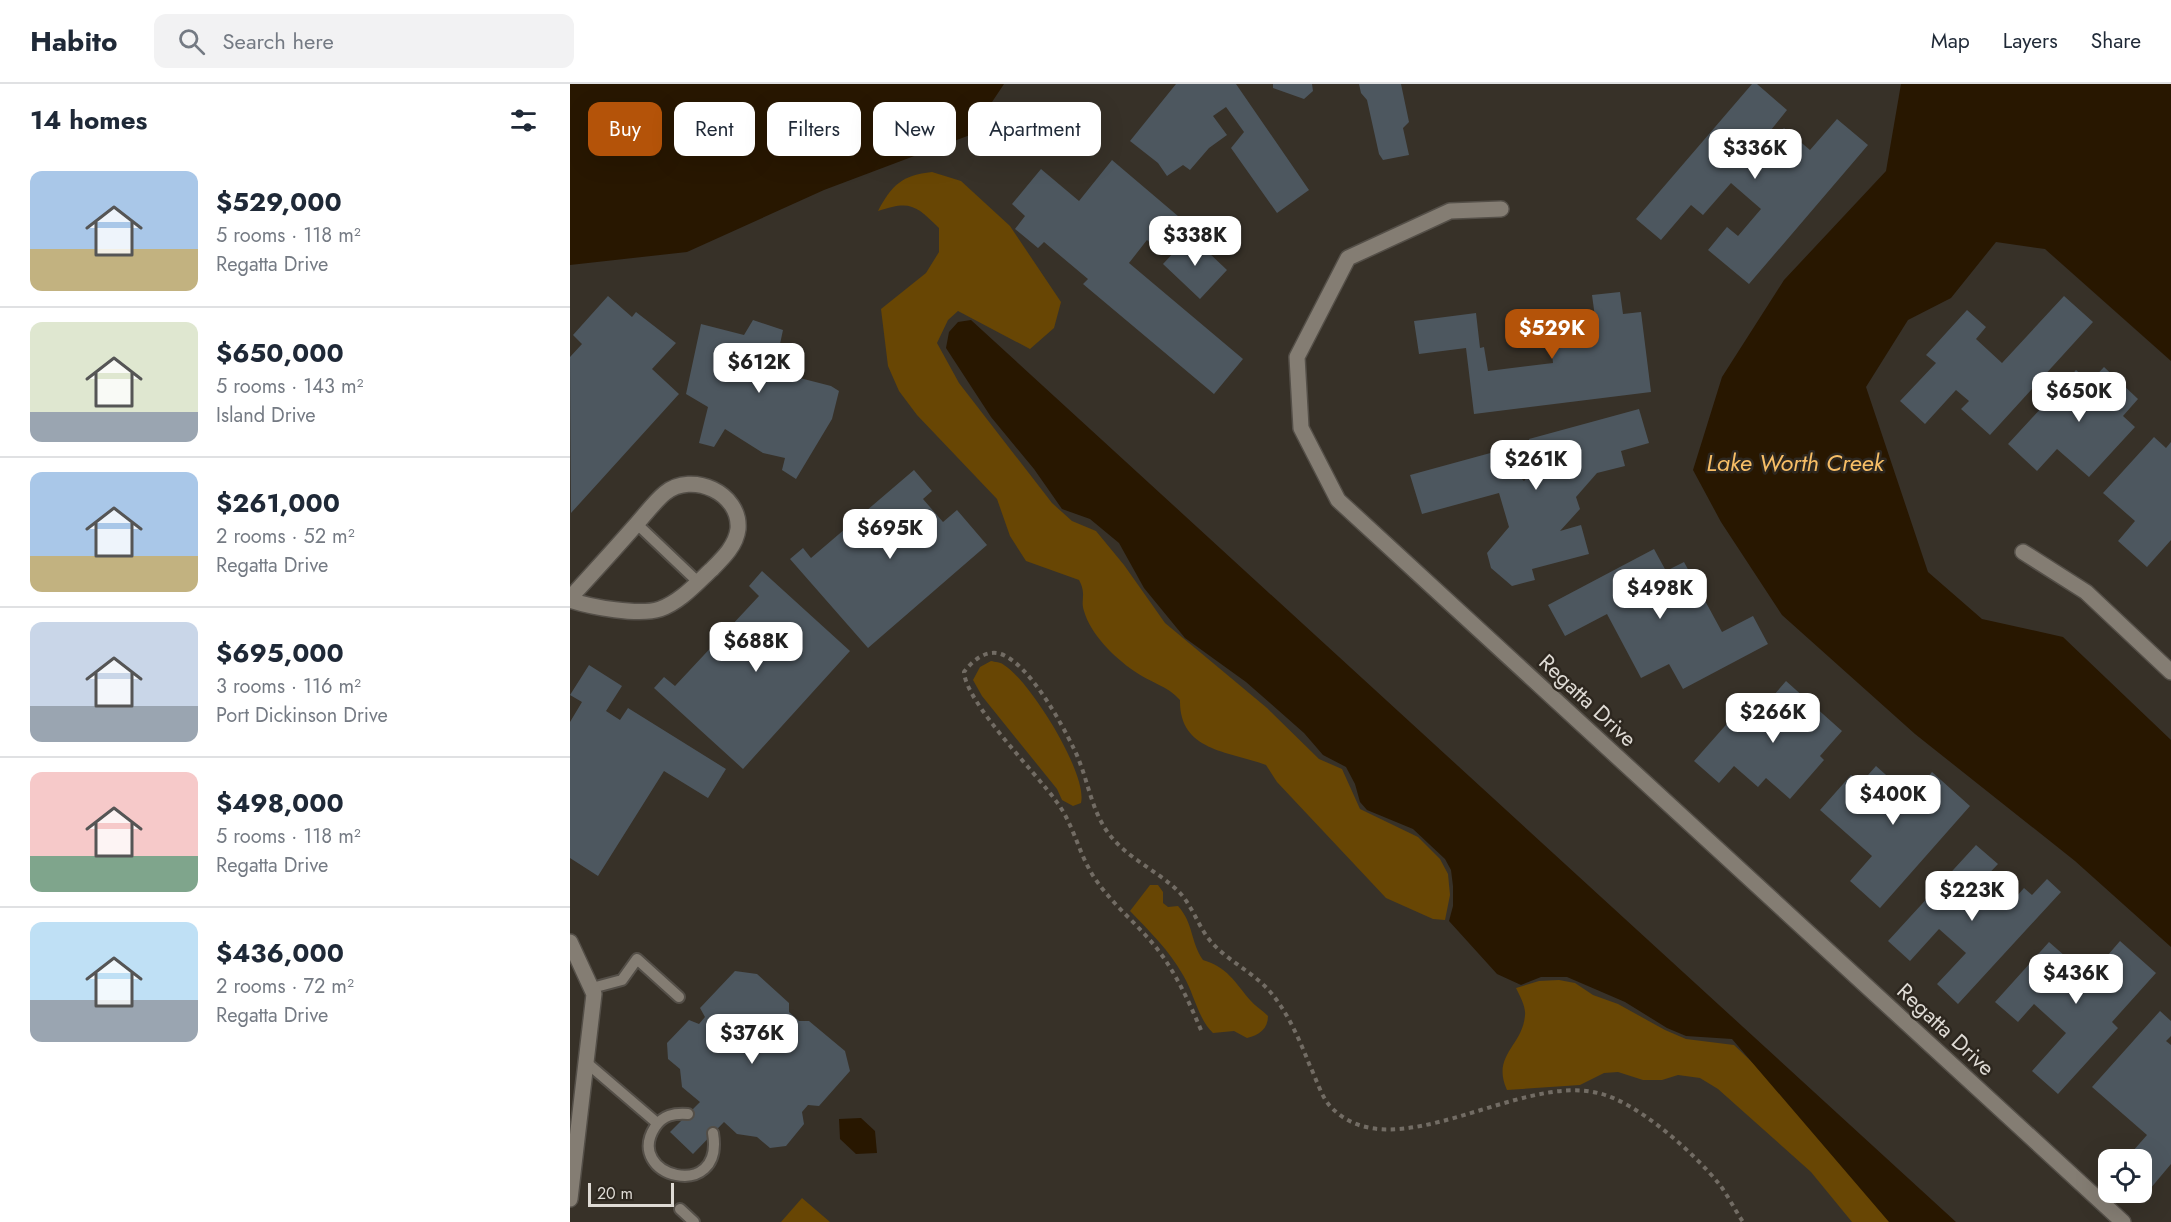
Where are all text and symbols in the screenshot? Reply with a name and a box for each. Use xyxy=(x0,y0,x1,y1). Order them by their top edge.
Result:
search box xyxy=(154,14,574,68)
text: Habito xyxy=(30,21,118,62)
icon: search xyxy=(175,25,208,58)
text: Search here xyxy=(223,25,334,57)
text: Map xyxy=(1931,26,1970,56)
text: Layers xyxy=(2003,26,2058,56)
text: Share xyxy=(2091,26,2141,56)
text: 14 homes xyxy=(30,101,147,139)
chip: Buy xyxy=(588,102,662,156)
chip: Rent xyxy=(674,102,755,156)
chip: Filters xyxy=(767,102,861,156)
chip: New xyxy=(873,102,956,156)
chip: Apartment xyxy=(968,102,1101,156)
icon: filters xyxy=(507,104,540,137)
pin: $336K xyxy=(1713,129,1797,180)
text: $336K xyxy=(1723,134,1787,163)
text: $529,000 xyxy=(216,183,342,221)
icon: home xyxy=(78,195,150,267)
pin: $338K xyxy=(1153,216,1237,267)
text: 5 rooms · 118 m² xyxy=(216,221,361,250)
text: $338K xyxy=(1163,221,1227,250)
text: Regatta Drive xyxy=(216,250,328,279)
pin: $529K xyxy=(1510,309,1594,360)
text: $529K xyxy=(1519,314,1585,343)
text: $650,000 xyxy=(216,334,344,372)
pin: $612K xyxy=(717,343,801,394)
icon: home xyxy=(78,346,150,418)
text: $612K xyxy=(727,348,791,377)
text: 5 rooms · 143 m² xyxy=(216,372,363,401)
pin: $650K xyxy=(2037,372,2121,423)
text: $650K xyxy=(2046,377,2112,406)
text: Island Drive xyxy=(216,401,316,430)
pin: $261K xyxy=(1494,440,1578,491)
text: $261K xyxy=(1504,445,1568,474)
water label: Lake Worth Creek xyxy=(1706,445,1886,480)
text: $261,000 xyxy=(216,484,340,522)
icon: home xyxy=(78,496,150,568)
pin: $695K xyxy=(848,509,932,560)
text: $695K xyxy=(857,514,923,543)
text: 2 rooms · 52 m² xyxy=(216,522,355,551)
text: Regatta Drive xyxy=(216,551,328,580)
pin: $498K xyxy=(1618,569,1702,620)
text: $498K xyxy=(1627,574,1693,603)
pin: $688K xyxy=(714,622,798,673)
text: $688K xyxy=(724,627,788,656)
text: $695,000 xyxy=(216,634,344,672)
icon: home xyxy=(78,646,150,718)
street label: Regatta Drive xyxy=(1532,646,1644,754)
text: 3 rooms · 116 m² xyxy=(216,672,361,701)
pin: $266K xyxy=(1731,693,1815,744)
text: $266K xyxy=(1740,698,1806,727)
text: Port Dickinson Drive xyxy=(216,701,388,730)
pin: $400K xyxy=(1851,775,1935,826)
text: $400K xyxy=(1860,780,1926,809)
text: $498,000 xyxy=(216,784,344,822)
icon: home xyxy=(78,796,150,868)
text: 5 rooms · 118 m² xyxy=(216,822,361,851)
text: Regatta Drive xyxy=(216,851,328,880)
pin: $223K xyxy=(1930,871,2014,922)
text: $223K xyxy=(1939,876,2005,905)
text: $436,000 xyxy=(216,934,344,972)
icon: home xyxy=(78,946,150,1018)
pin: $436K xyxy=(2034,954,2118,1005)
text: $436K xyxy=(2043,959,2109,988)
text: 2 rooms · 72 m² xyxy=(216,972,354,1001)
street label: Regatta Drive xyxy=(1890,975,2002,1083)
text: Regatta Drive xyxy=(216,1001,328,1030)
pin: $376K xyxy=(710,1014,794,1065)
text: $376K xyxy=(720,1019,784,1048)
map controls xyxy=(2098,1149,2152,1203)
button: locate xyxy=(2098,1149,2152,1203)
scale bar xyxy=(588,1180,674,1208)
text: 20 m xyxy=(597,1182,633,1205)

